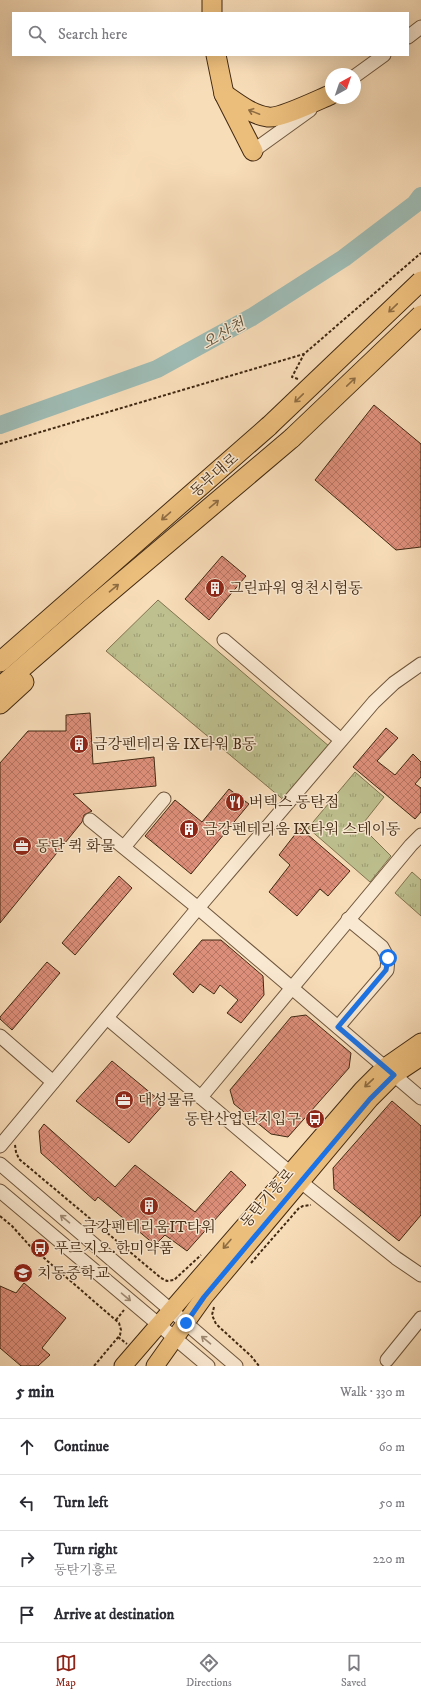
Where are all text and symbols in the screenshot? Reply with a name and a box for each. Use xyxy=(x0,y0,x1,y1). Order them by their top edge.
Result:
search box xyxy=(12,12,409,56)
icon: search xyxy=(26,23,48,45)
text: Search here xyxy=(58,25,127,44)
north arrow xyxy=(325,68,361,104)
one-way arrow xyxy=(248,108,260,116)
one-way arrow xyxy=(388,303,398,313)
water label: 오산천 xyxy=(198,313,250,354)
one-way arrow xyxy=(346,377,356,387)
one-way arrow xyxy=(294,393,304,403)
street label: 동부대로 xyxy=(186,449,243,502)
one-way arrow xyxy=(208,500,219,509)
one-way arrow xyxy=(160,512,171,521)
building icon: 그린파워 영천시험동 xyxy=(204,577,226,599)
place label: 그린파워 영천시험동 xyxy=(229,579,363,598)
one-way arrow xyxy=(109,583,120,592)
building icon: 금강펜테리움 IX타워 B동 xyxy=(68,733,90,755)
place label: 금강펜테리움 IX타워 B동 xyxy=(93,735,257,754)
restaurant icon: 버텍스 동탄점 xyxy=(224,791,246,813)
place label: 버텍스 동탄점 xyxy=(249,793,339,812)
building icon: 금강펜테리움 IX타워 스테이동 xyxy=(178,818,200,840)
place label: 금강펜테리움 IX타워 스테이동 xyxy=(203,820,401,839)
office icon: 동탄 퀵 화물 xyxy=(11,835,33,857)
place label: 동탄 퀵 화물 xyxy=(36,837,115,856)
route start xyxy=(379,949,397,967)
one-way arrow xyxy=(364,1078,374,1088)
office icon: 대성물류 xyxy=(113,1089,135,1111)
place label: 대성물류 xyxy=(138,1091,196,1110)
bus stop icon: 동탄산업단지입구 xyxy=(304,1108,326,1130)
place label: 동탄산업단지입구 xyxy=(185,1110,302,1129)
street label: 동탄기흥로 xyxy=(236,1164,299,1232)
building icon: 금강펜테리움IT타워 xyxy=(138,1195,160,1217)
one-way arrow xyxy=(60,1215,70,1224)
place label: 금강펜테리움IT타워 xyxy=(82,1218,216,1237)
bus stop icon: 푸르지오.한미약품 xyxy=(29,1237,51,1259)
one-way arrow xyxy=(223,1238,232,1249)
place label: 푸르지오.한미약품 xyxy=(54,1239,174,1258)
school or university icon: 치동중학교 xyxy=(12,1262,34,1284)
place label: 치동중학교 xyxy=(37,1264,110,1283)
one-way arrow xyxy=(121,1293,132,1302)
route end xyxy=(177,1314,195,1332)
one-way arrow xyxy=(201,1336,212,1345)
text: 5 min xyxy=(16,1381,54,1403)
text: Walk · 330 m xyxy=(340,1384,405,1400)
icon: ahead xyxy=(16,1436,38,1458)
text: Continue xyxy=(54,1437,109,1456)
text: 60 m xyxy=(379,1439,405,1455)
icon: left xyxy=(16,1492,38,1514)
text: Turn left xyxy=(54,1493,108,1512)
text: 50 m xyxy=(379,1495,405,1511)
text: Turn right xyxy=(54,1540,117,1559)
icon: right xyxy=(16,1548,38,1570)
text: 220 m xyxy=(373,1551,405,1567)
text: 동탄기흥로 xyxy=(54,1562,117,1578)
icon: arrive xyxy=(16,1604,38,1626)
text: Arrive at destination xyxy=(54,1605,174,1624)
tab: Map xyxy=(55,1652,77,1690)
tab: Directions xyxy=(186,1652,232,1690)
tab: Saved xyxy=(341,1652,366,1690)

